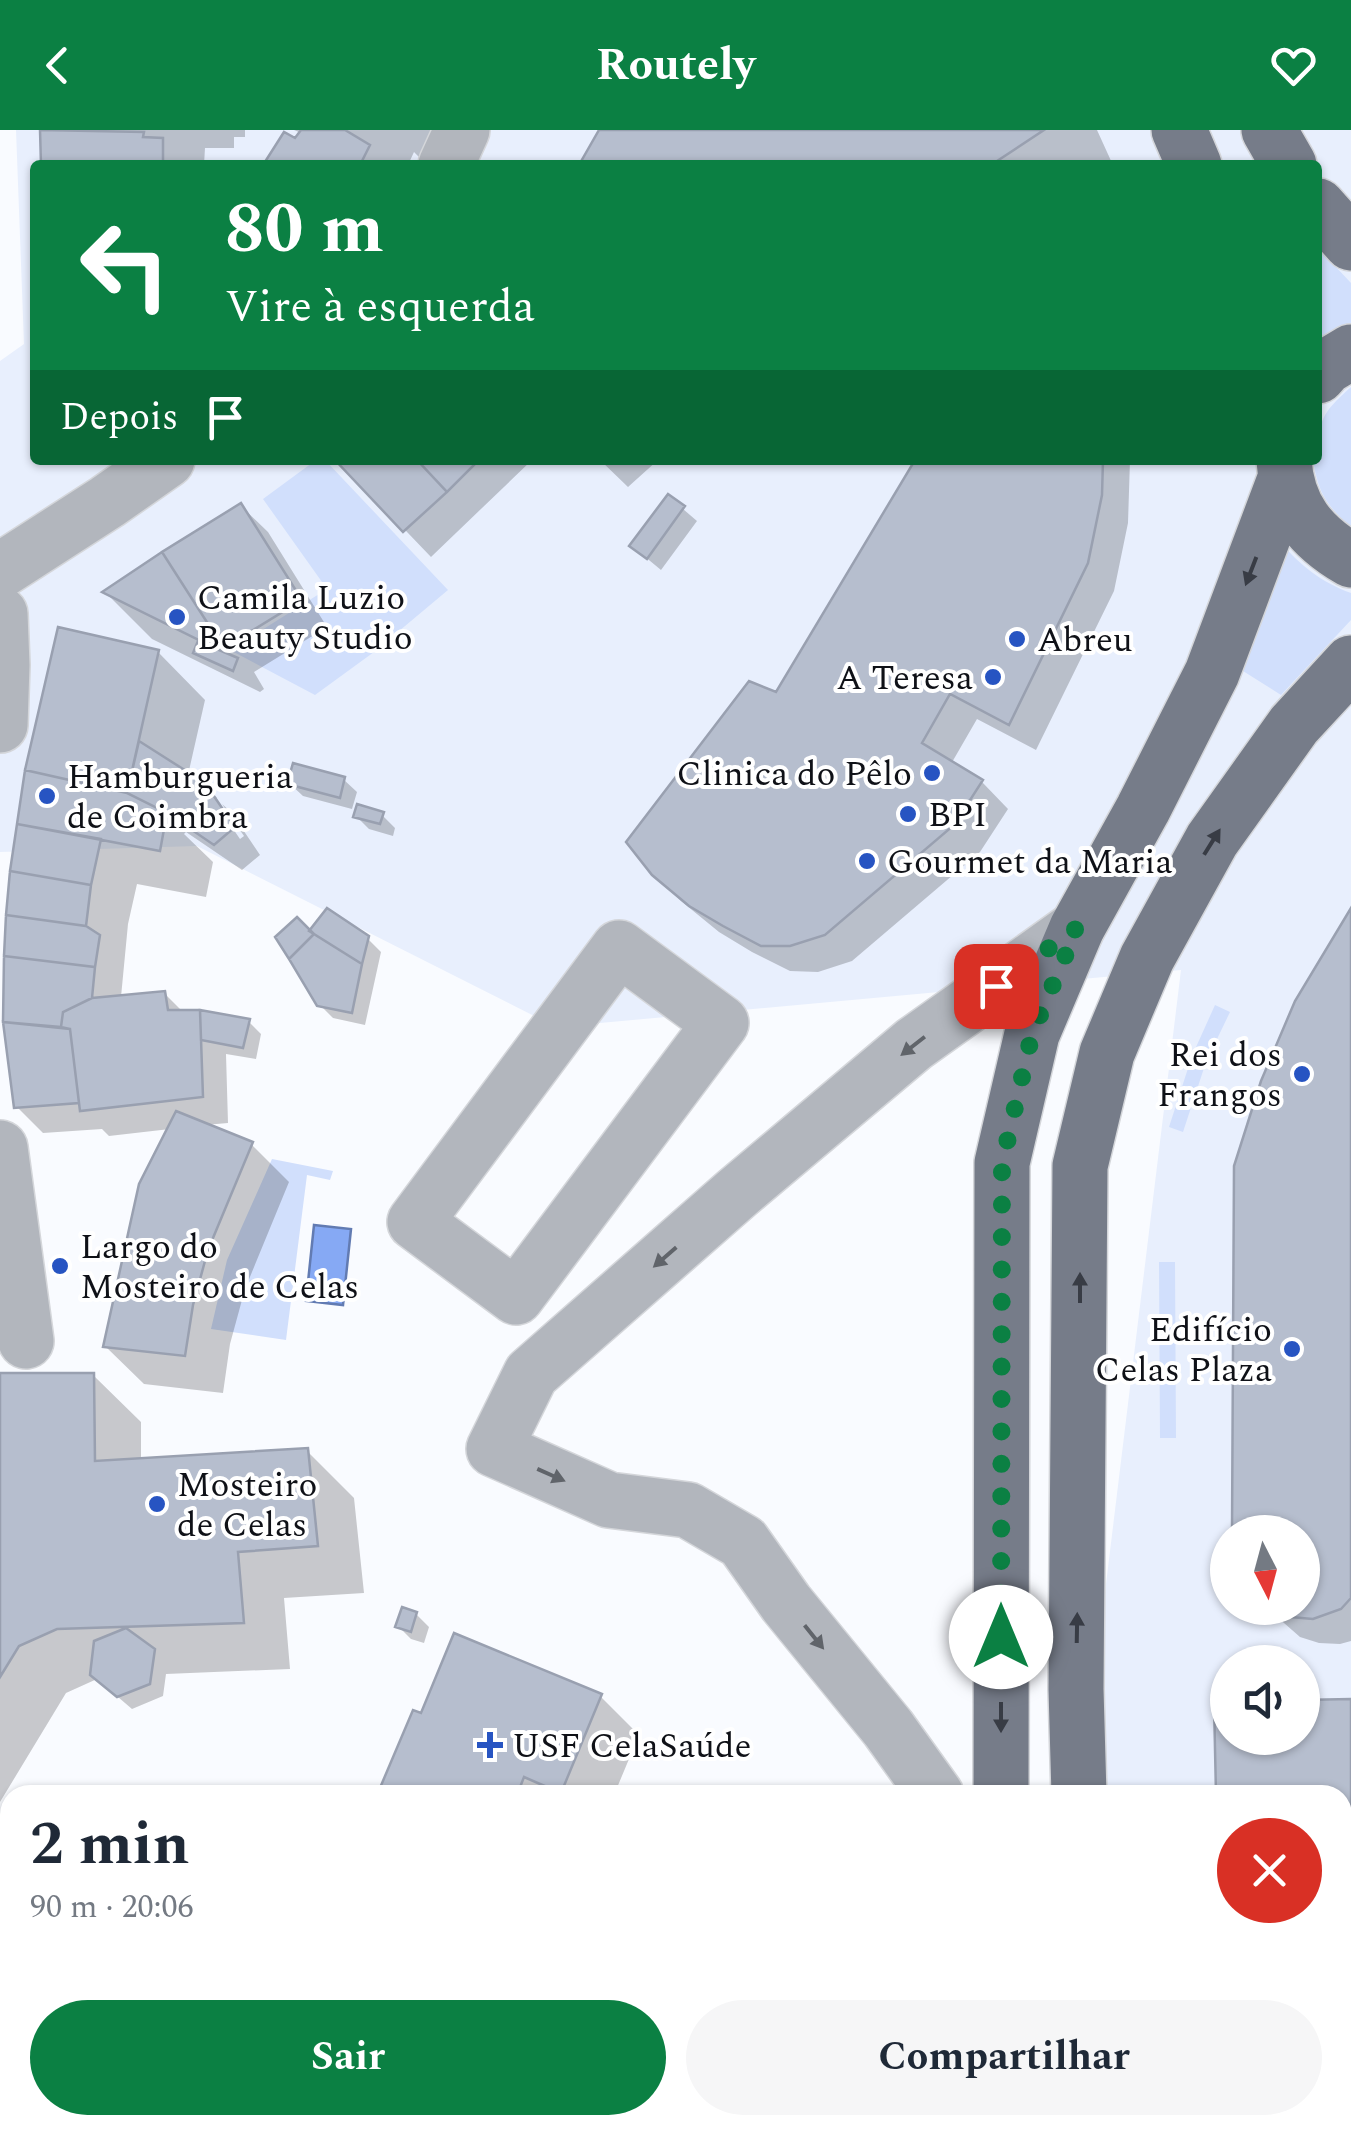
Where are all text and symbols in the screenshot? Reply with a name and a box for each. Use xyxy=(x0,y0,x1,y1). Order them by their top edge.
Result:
text: Routely xyxy=(596,31,755,100)
icon: back xyxy=(30,38,85,93)
icon: heart xyxy=(1266,38,1321,93)
text: 80 m xyxy=(225,177,384,283)
icon: left xyxy=(60,200,190,330)
text: Vire à esquerda xyxy=(225,273,535,342)
text: Depois xyxy=(60,389,178,447)
icon: arrive xyxy=(198,390,253,445)
one-way arrow xyxy=(1242,556,1258,586)
place label: Camila Luzio Beauty Studio xyxy=(197,572,413,665)
marker: Camila Luzio Beauty Studio xyxy=(166,606,188,628)
place label: Abreu xyxy=(1037,614,1133,667)
marker: Abreu xyxy=(1006,628,1028,650)
place label: A Teresa xyxy=(836,652,973,705)
marker: A Teresa xyxy=(982,666,1004,688)
place label: Clinica do Pêlo xyxy=(677,748,912,801)
place label: Hamburgueria de Coimbra xyxy=(67,751,293,844)
marker: Clinica do Pêlo xyxy=(921,762,943,784)
marker: Hamburgueria de Coimbra xyxy=(36,785,58,807)
place label: BPI xyxy=(928,789,987,842)
marker: BPI xyxy=(897,803,919,825)
one-way arrow xyxy=(1203,828,1220,856)
place label: Gourmet da Maria xyxy=(887,836,1173,889)
marker: Gourmet da Maria xyxy=(856,850,878,872)
pin xyxy=(954,944,1039,1029)
icon: arrive xyxy=(969,959,1024,1014)
place label: Rei dos Frangos xyxy=(1157,1029,1282,1122)
one-way arrow xyxy=(900,1036,926,1057)
marker: Rei dos Frangos xyxy=(1291,1063,1313,1085)
place label: Largo do Mosteiro de Celas xyxy=(80,1221,359,1314)
one-way arrow xyxy=(653,1245,678,1267)
marker: Largo do Mosteiro de Celas xyxy=(49,1255,71,1277)
one-way arrow xyxy=(1072,1272,1088,1304)
place label: Edifício Celas Plaza xyxy=(1095,1304,1272,1397)
marker: Edifício Celas Plaza xyxy=(1281,1338,1303,1360)
place label: Mosteiro de Celas xyxy=(177,1459,317,1552)
one-way arrow xyxy=(536,1467,566,1483)
marker: Mosteiro de Celas xyxy=(146,1493,168,1515)
north arrow xyxy=(1210,1515,1320,1625)
map controls xyxy=(1210,1515,1320,1755)
position arrow xyxy=(949,1585,1053,1689)
one-way arrow xyxy=(1070,1611,1086,1643)
one-way arrow xyxy=(803,1624,824,1649)
button: sound xyxy=(1210,1645,1320,1755)
one-way arrow xyxy=(993,1702,1009,1734)
place label: USF CelaSaúde xyxy=(512,1720,751,1773)
marker: USF CelaSaúde xyxy=(477,1732,503,1758)
text: 2 min xyxy=(30,1799,190,1891)
button: close xyxy=(1217,1818,1322,1923)
text: 90 m · 20:06 xyxy=(30,1883,194,1932)
button: Sair xyxy=(30,2000,666,2115)
button: Compartilhar xyxy=(686,2000,1322,2115)

